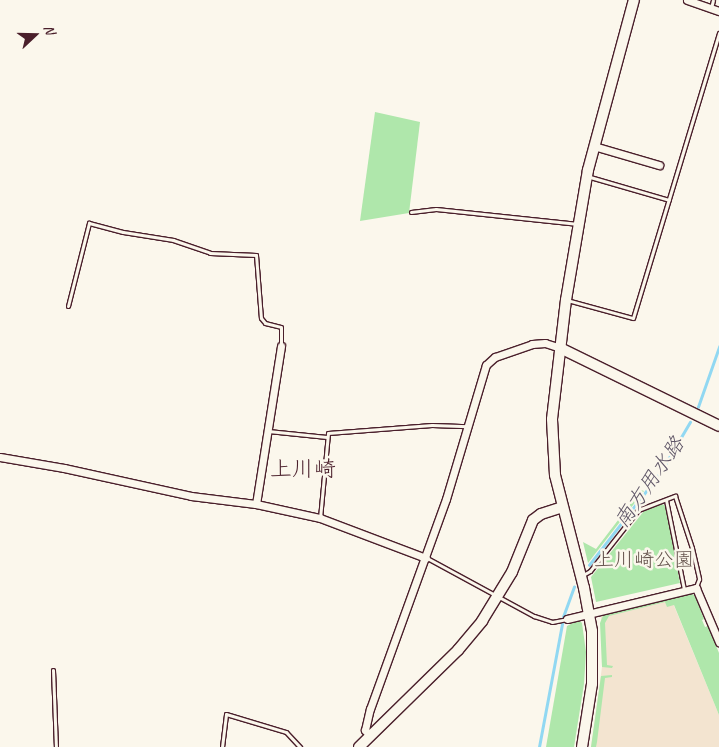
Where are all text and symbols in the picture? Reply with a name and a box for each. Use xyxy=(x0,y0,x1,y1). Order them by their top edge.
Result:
north arrow xyxy=(10,10,60,60)
text: N xyxy=(40,22,59,37)
water label: 南方用水路 xyxy=(609,432,689,532)
district label: 上川崎 xyxy=(270,457,336,483)
park label: 上川崎公園 xyxy=(594,547,694,571)

